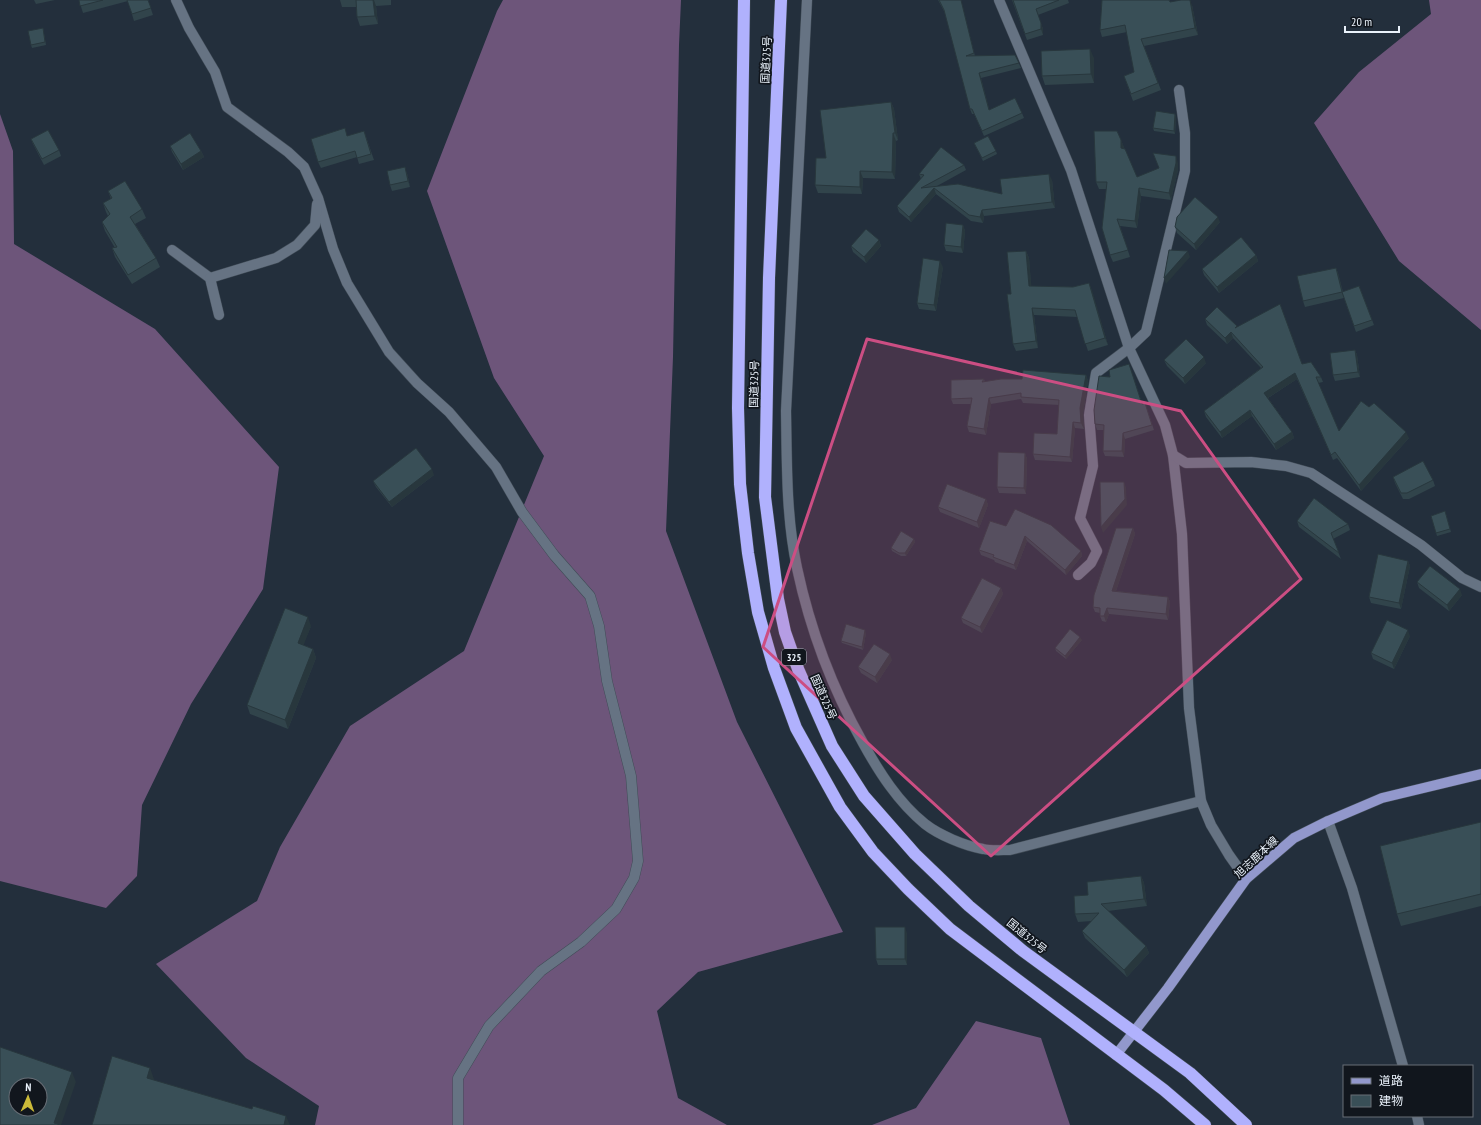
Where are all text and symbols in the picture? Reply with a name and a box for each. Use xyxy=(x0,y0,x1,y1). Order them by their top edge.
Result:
scale bar xyxy=(1345,8,1399,34)
text: 20 m xyxy=(1351,14,1372,29)
street label: 国道325号 xyxy=(758,36,774,84)
street label: 国道325号 xyxy=(747,360,761,408)
road number: 325 xyxy=(782,649,806,665)
street label: 国道325号 xyxy=(808,672,840,722)
street label: 旭志鹿本線 xyxy=(1231,833,1281,881)
street label: 国道325号 xyxy=(1004,916,1050,956)
legend xyxy=(1343,1065,1473,1117)
text: 道路 xyxy=(1379,1073,1403,1088)
north arrow xyxy=(8,1077,48,1117)
text: N xyxy=(25,1080,32,1094)
text: 建物 xyxy=(1379,1093,1403,1108)

